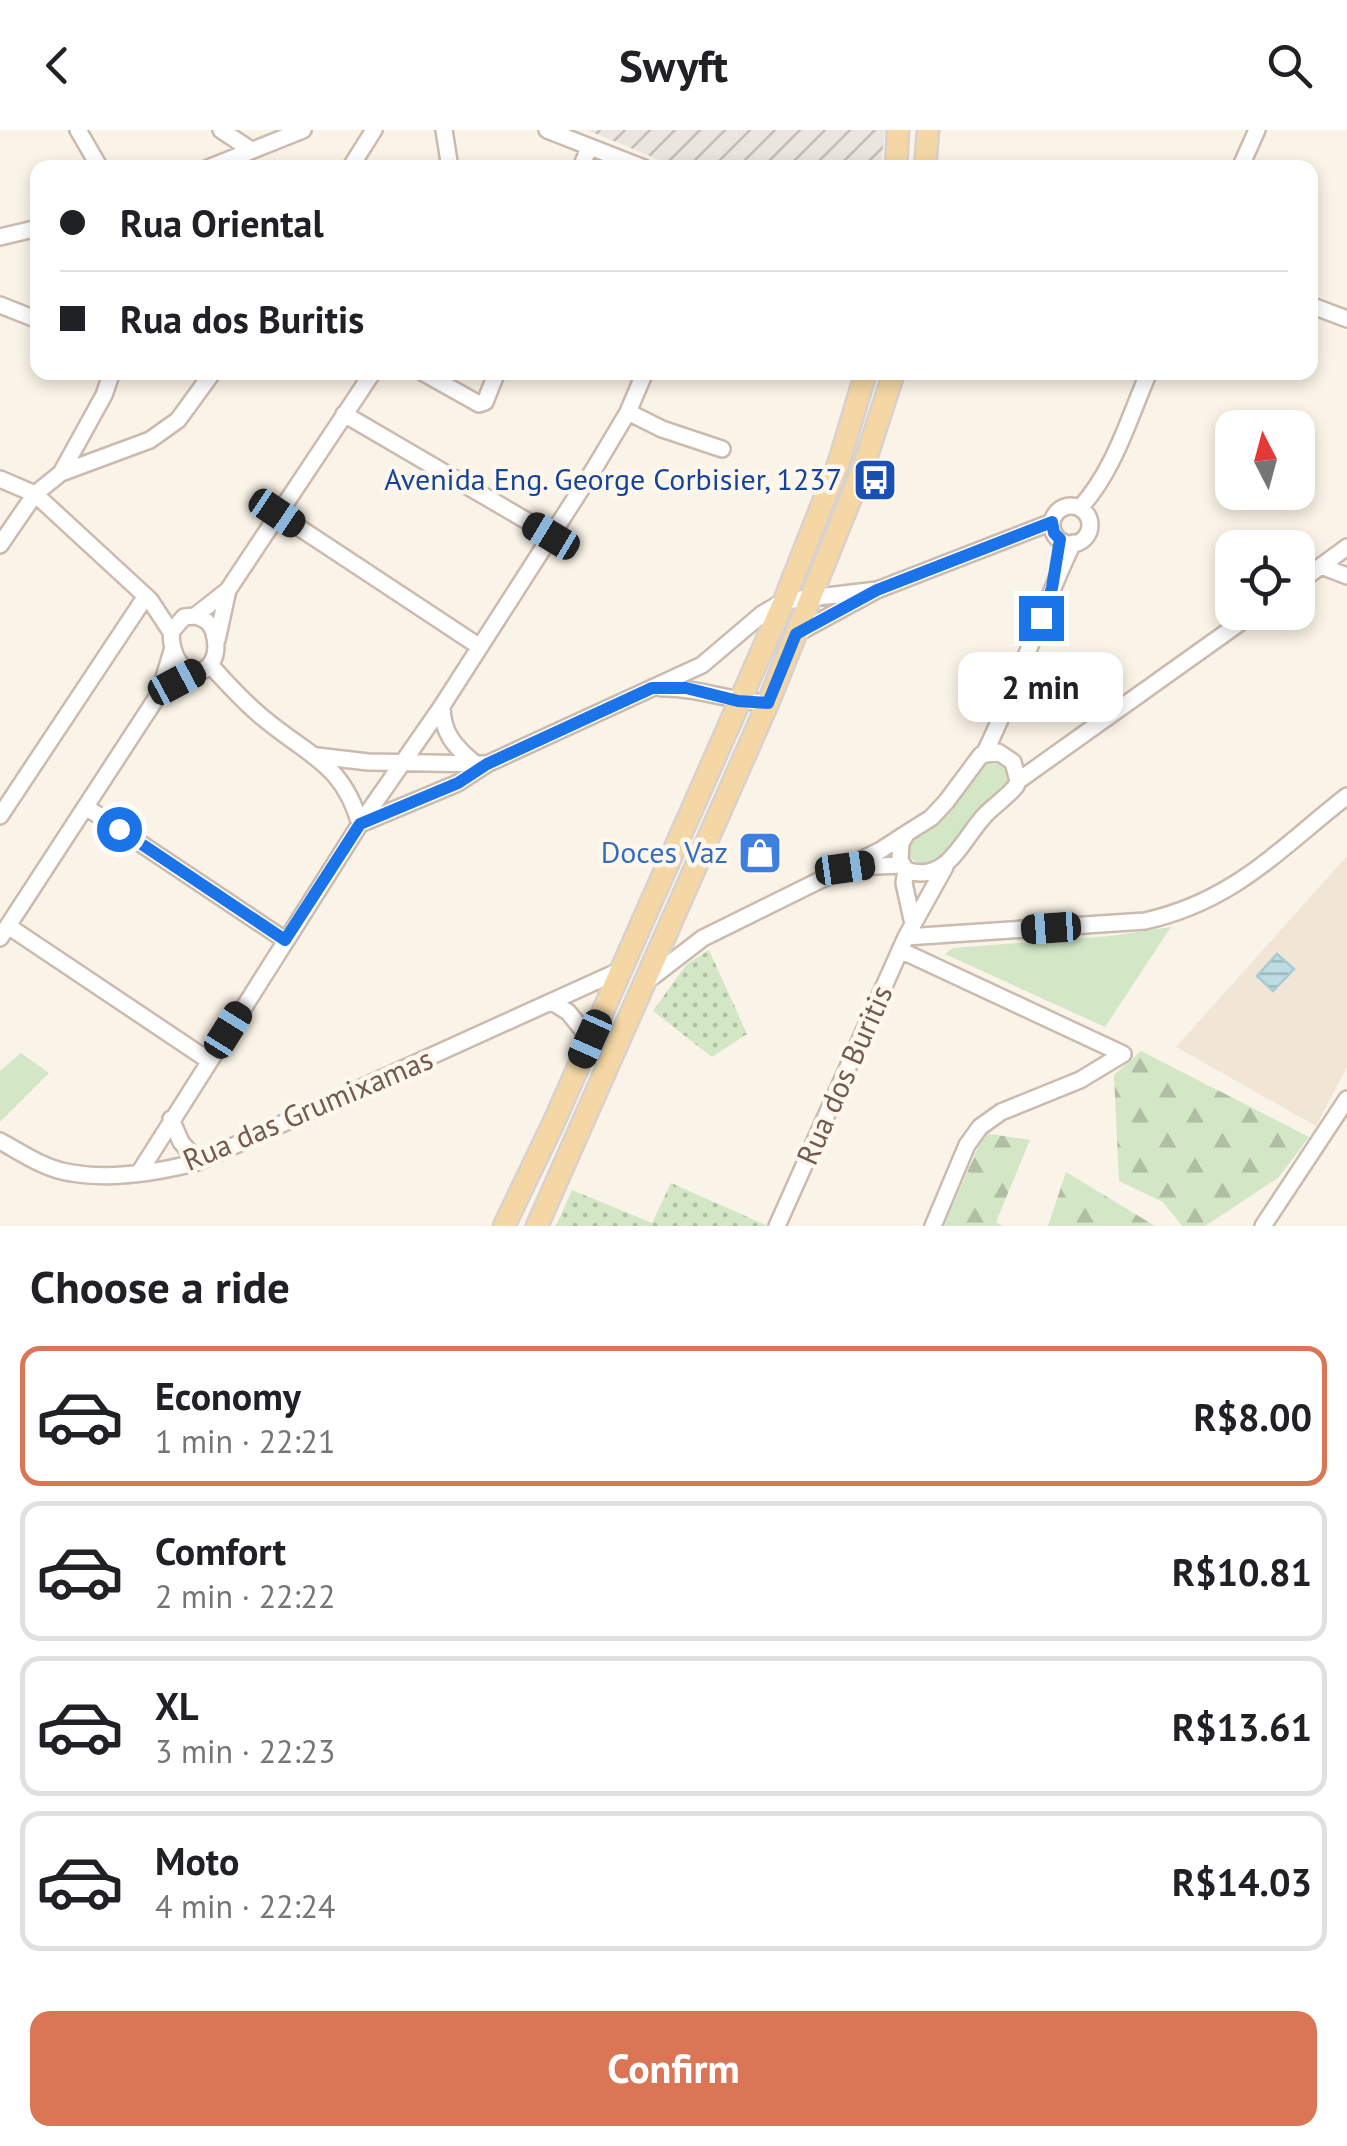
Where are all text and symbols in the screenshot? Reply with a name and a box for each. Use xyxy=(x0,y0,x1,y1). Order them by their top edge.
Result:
text: Swyft xyxy=(619,36,728,94)
icon: back xyxy=(30,38,85,93)
icon: search xyxy=(1262,38,1317,93)
text: Rua Oriental xyxy=(120,198,324,247)
text: Rua dos Buritis xyxy=(120,294,364,343)
north arrow xyxy=(1215,410,1315,510)
map controls xyxy=(1215,410,1315,630)
bus stop icon: Avenida Eng. George Corbisier, 1237 xyxy=(852,457,898,503)
place label: Avenida Eng. George Corbisier, 1237 xyxy=(384,459,842,498)
car xyxy=(244,484,310,542)
car xyxy=(518,508,584,564)
button: locate xyxy=(1215,530,1315,630)
route end xyxy=(1019,596,1064,641)
callout: 2 min xyxy=(958,653,1124,723)
car xyxy=(143,655,211,709)
text: 2 min xyxy=(1001,666,1080,708)
route start xyxy=(97,807,142,852)
shop icon: Doces Vaz xyxy=(737,830,783,876)
place label: Doces Vaz xyxy=(601,832,728,871)
car xyxy=(813,849,877,887)
car xyxy=(1020,911,1082,945)
street label: Rua dos Buritis xyxy=(787,979,901,1170)
car xyxy=(199,997,257,1063)
car xyxy=(564,1005,616,1073)
street label: Rua das Grumixamas xyxy=(177,1038,438,1179)
text: Choose a ride xyxy=(30,1257,290,1315)
icon: car xyxy=(35,1371,125,1461)
text: Economy xyxy=(155,1371,301,1420)
text: R$8.00 xyxy=(1194,1392,1312,1441)
text: 1 min · 22:21 xyxy=(155,1420,335,1462)
icon: car xyxy=(35,1526,125,1616)
text: Comfort xyxy=(155,1526,286,1575)
text: R$10.81 xyxy=(1172,1547,1312,1596)
text: 2 min · 22:22 xyxy=(155,1575,335,1617)
icon: car xyxy=(35,1681,125,1771)
text: XL xyxy=(155,1681,199,1730)
text: R$13.61 xyxy=(1172,1702,1312,1751)
text: 3 min · 22:23 xyxy=(155,1730,335,1772)
icon: car xyxy=(35,1836,125,1926)
text: Moto xyxy=(155,1836,239,1885)
text: R$14.03 xyxy=(1172,1857,1312,1906)
text: 4 min · 22:24 xyxy=(155,1885,335,1927)
button: Confirm xyxy=(30,2011,1317,2126)

